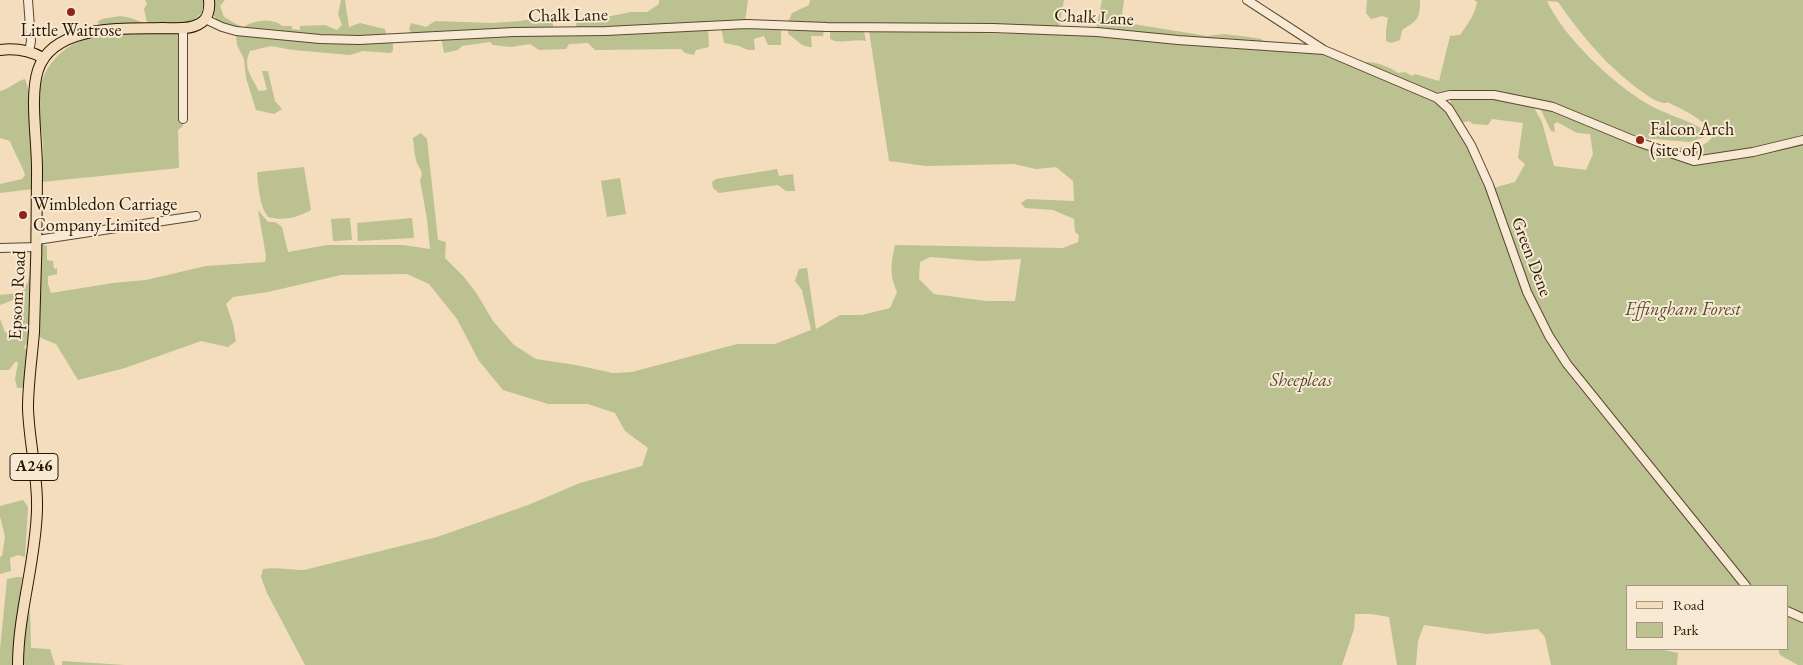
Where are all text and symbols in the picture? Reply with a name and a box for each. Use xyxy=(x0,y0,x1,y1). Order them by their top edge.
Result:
street label: Chalk Lane xyxy=(528,5,608,27)
street label: Chalk Lane xyxy=(1054,5,1134,31)
marker: Little Waitrose xyxy=(65,6,77,18)
place label: Little Waitrose xyxy=(21,20,121,42)
place label: Falcon Arch (site of) xyxy=(1650,119,1734,162)
marker: Falcon Arch (site of) xyxy=(1634,134,1646,146)
place label: Wimbledon Carriage Company Limited xyxy=(33,194,177,236)
marker: Wimbledon Carriage Company Limited xyxy=(17,209,29,221)
street label: Green Dene xyxy=(1506,214,1556,300)
street label: Epsom Road xyxy=(5,250,31,340)
park label: Effingham Forest xyxy=(1625,299,1741,321)
park label: Sheepleas xyxy=(1270,370,1332,392)
road number: A246 xyxy=(10,454,58,481)
legend xyxy=(1626,585,1788,650)
text: Road xyxy=(1673,595,1704,614)
text: Park xyxy=(1673,620,1699,639)

